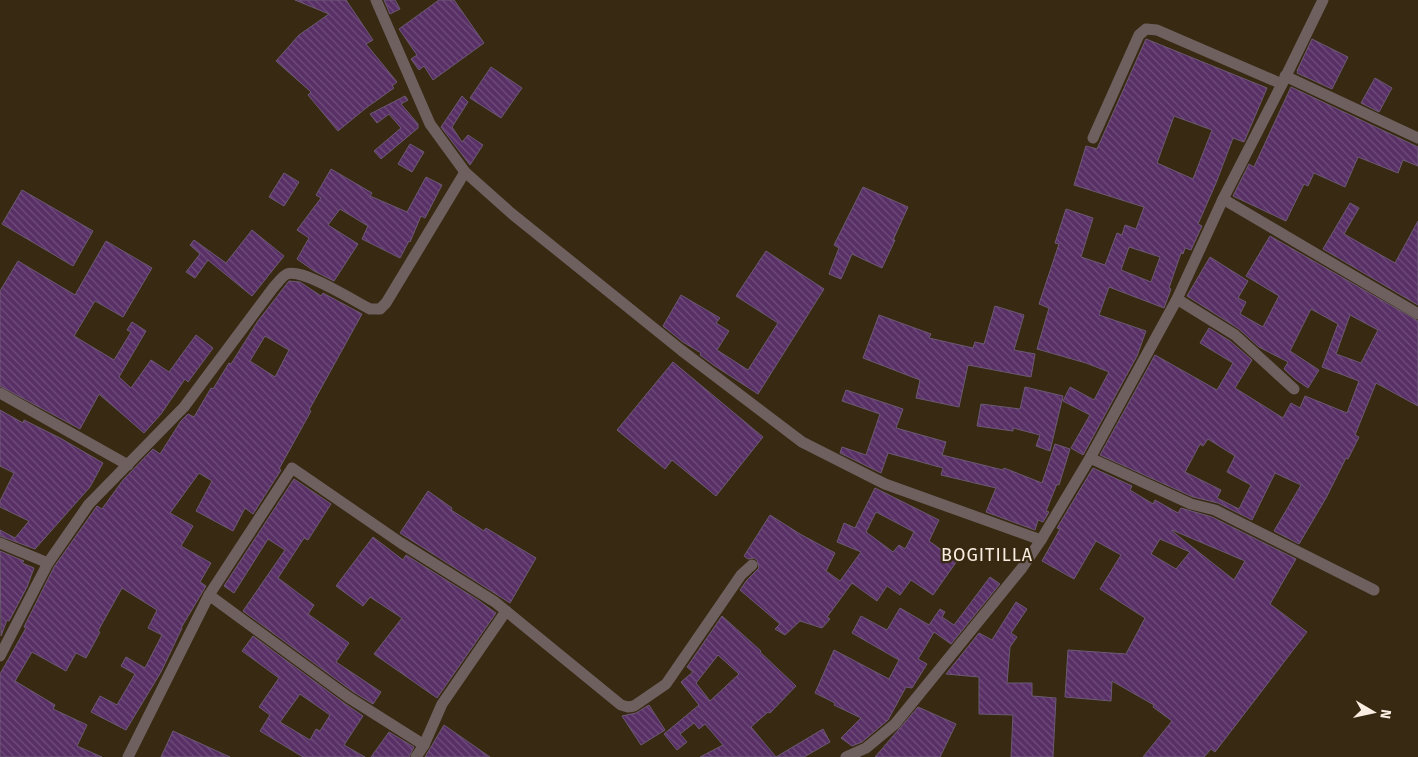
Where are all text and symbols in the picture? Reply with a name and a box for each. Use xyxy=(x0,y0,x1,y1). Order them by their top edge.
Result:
district label: BOGITILLA xyxy=(941,544,1033,566)
north arrow xyxy=(1348,687,1398,737)
text: N xyxy=(1376,708,1394,720)

